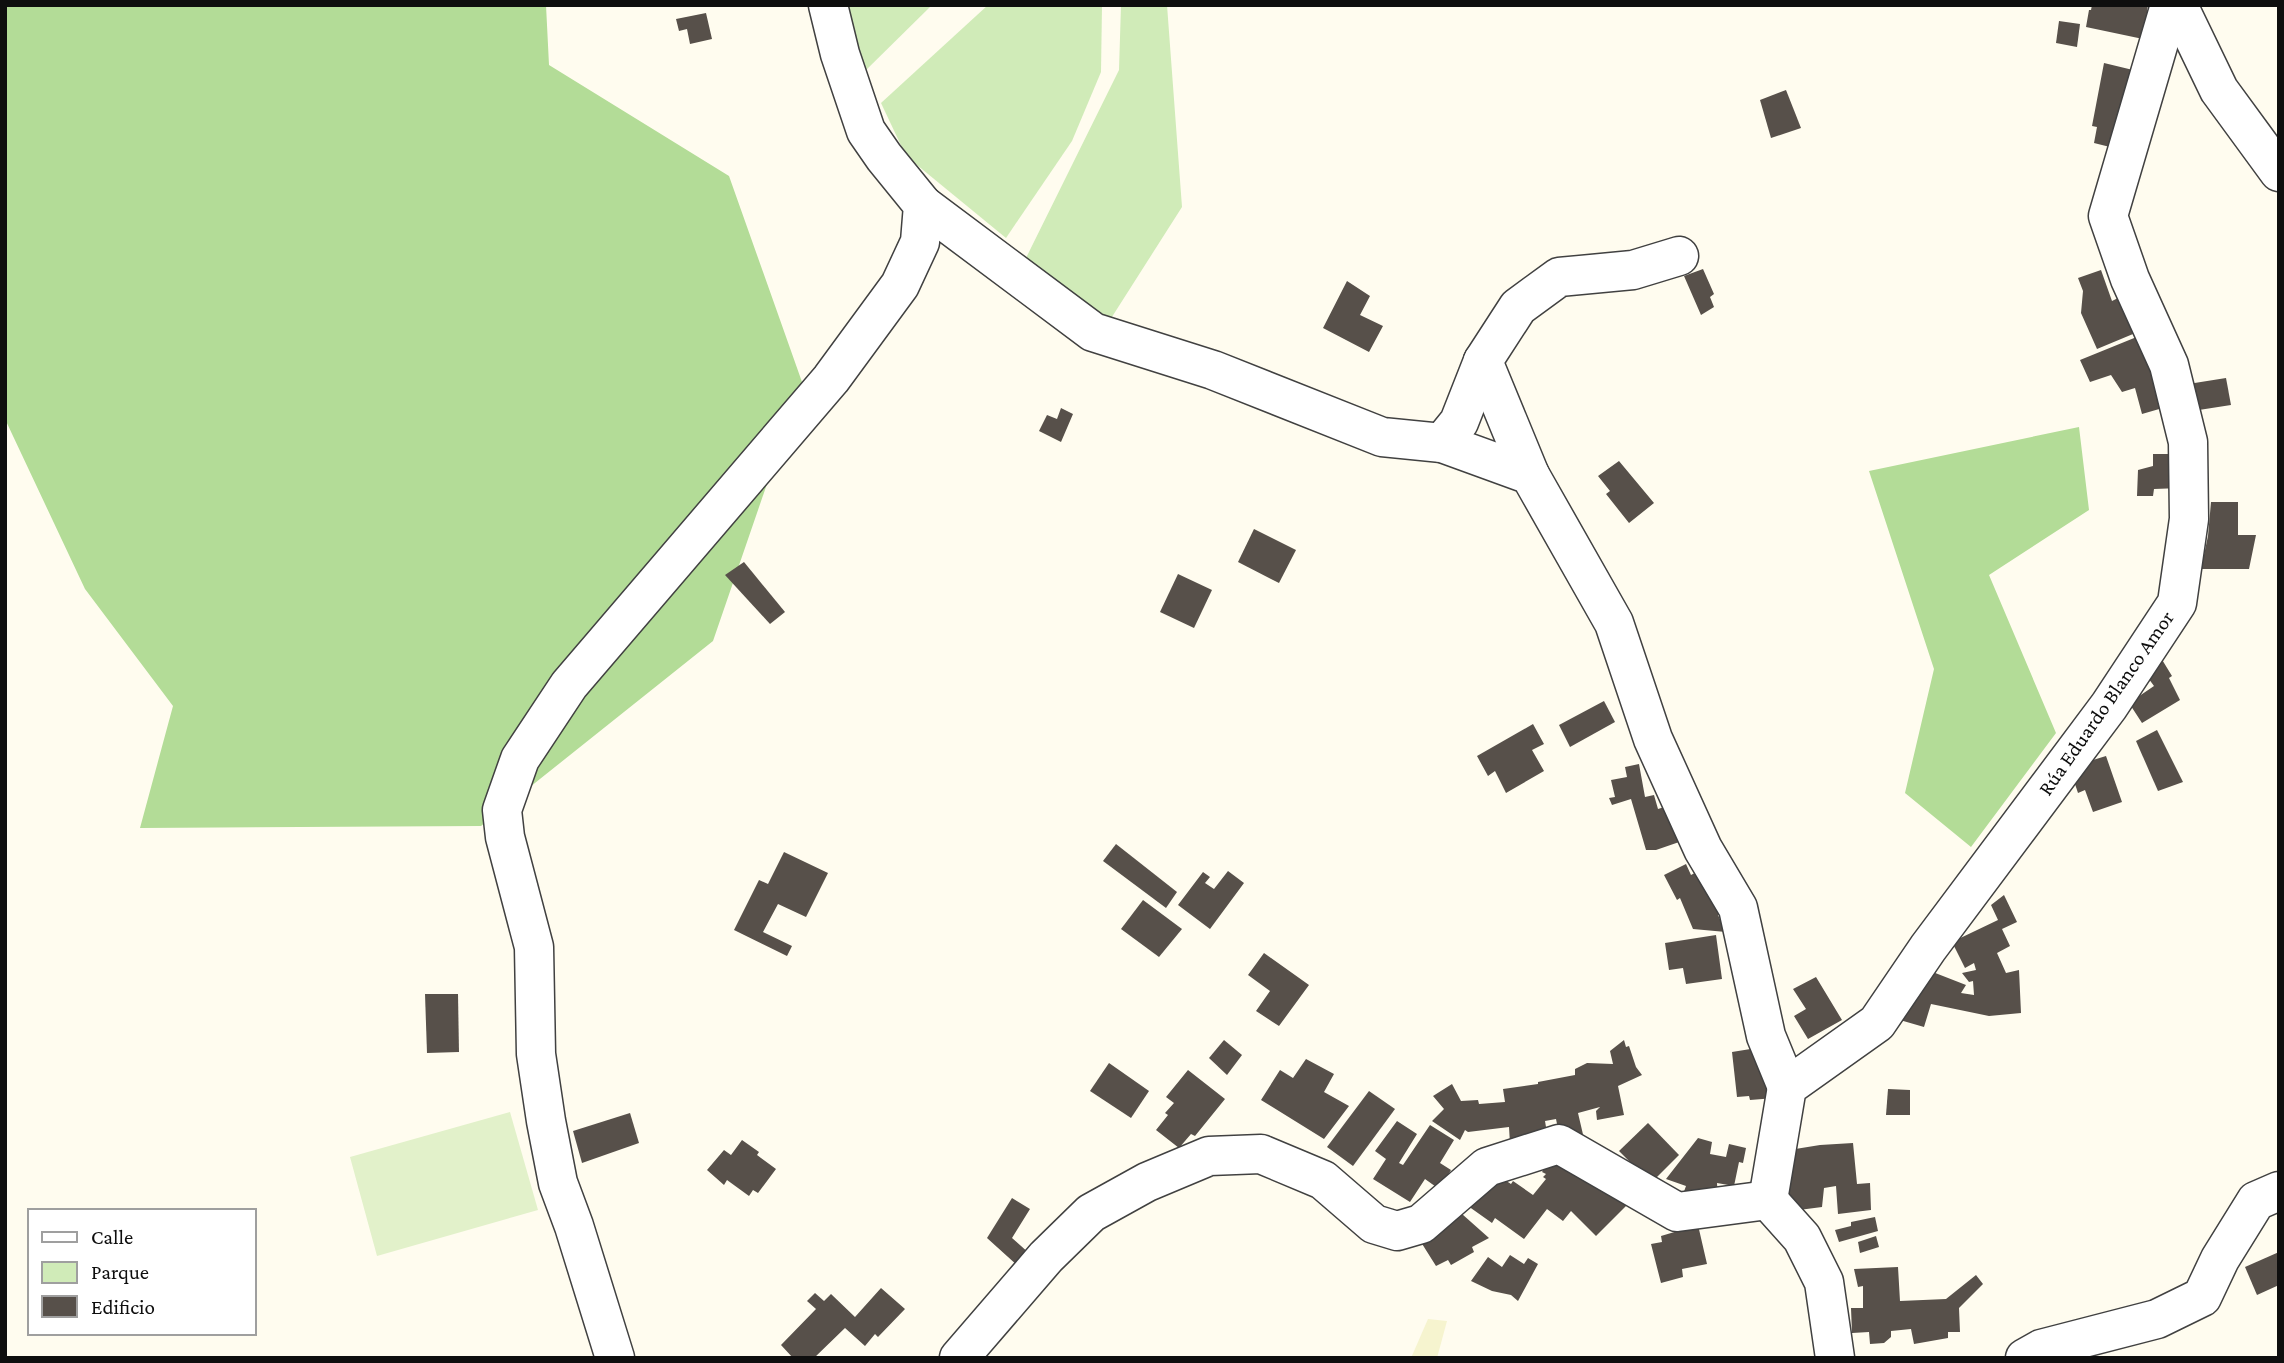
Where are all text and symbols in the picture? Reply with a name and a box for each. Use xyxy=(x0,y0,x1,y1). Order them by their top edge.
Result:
street label: Rúa Eduardo Blanco Amor xyxy=(2033,606,2179,800)
legend xyxy=(28,1209,256,1335)
text: Calle xyxy=(91,1225,133,1249)
text: Parque xyxy=(91,1260,149,1284)
text: Edificio xyxy=(91,1295,155,1319)

